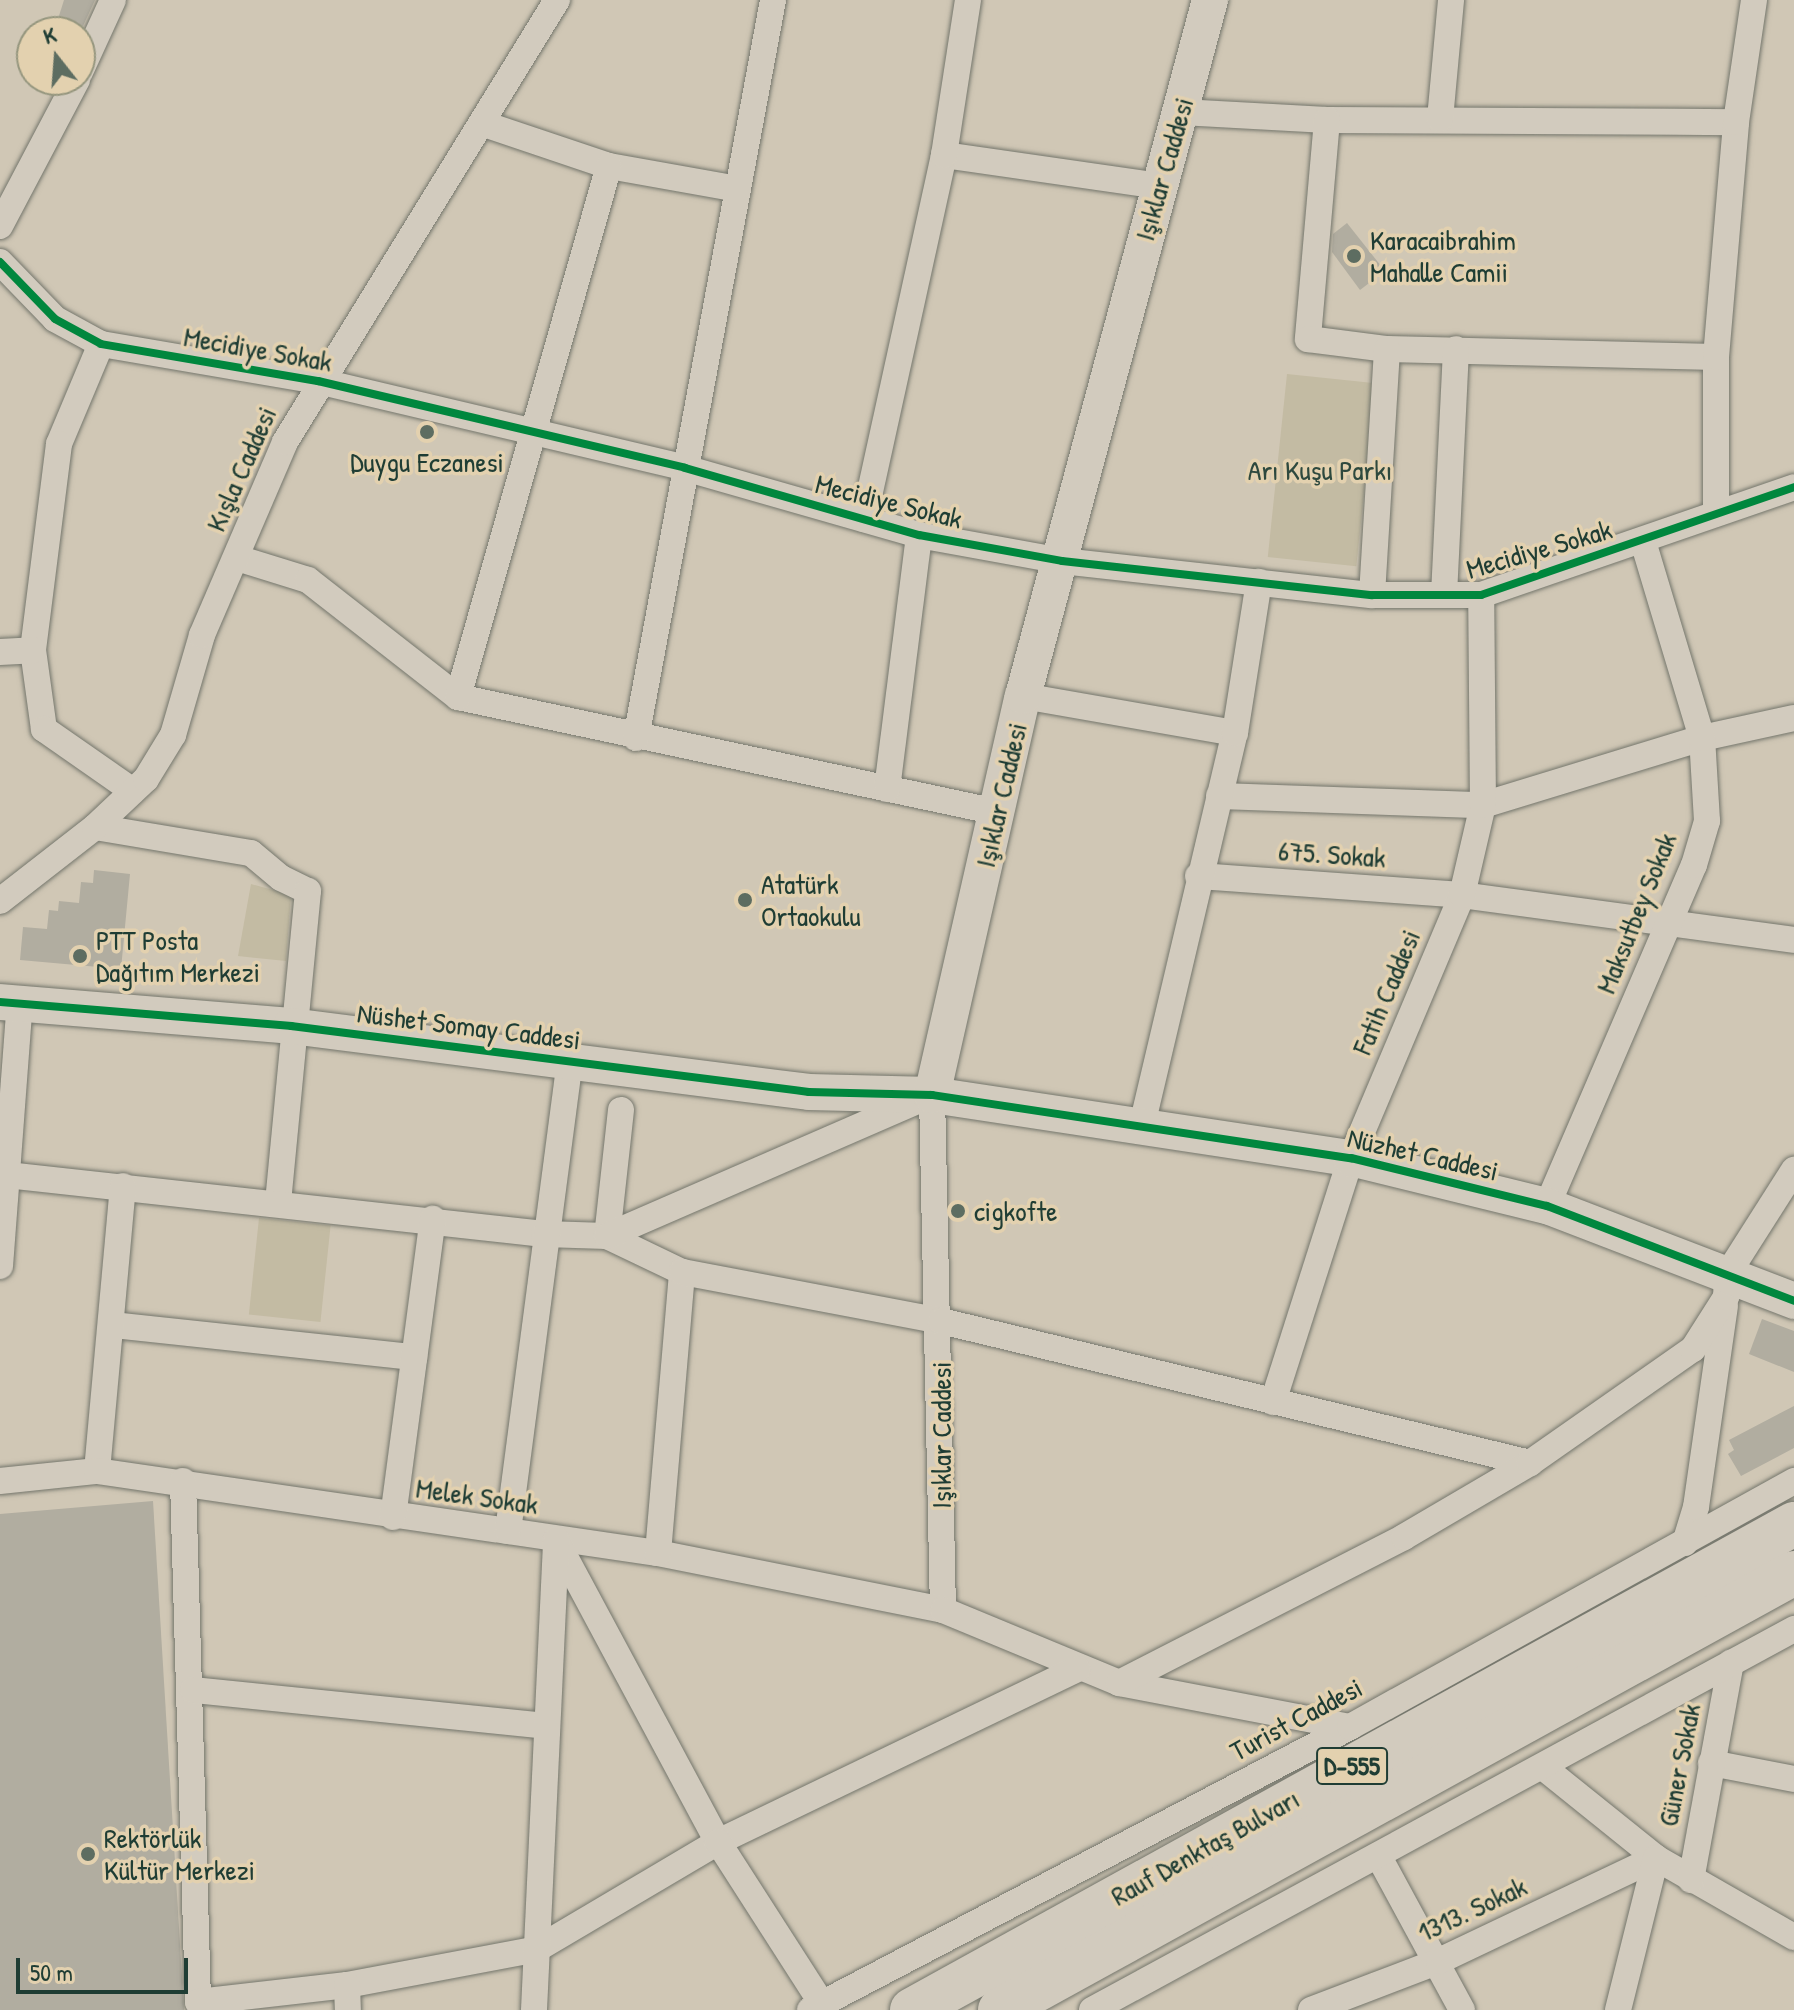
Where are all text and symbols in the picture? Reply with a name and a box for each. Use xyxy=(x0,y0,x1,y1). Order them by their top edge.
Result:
north arrow xyxy=(16,16,96,96)
text: K xyxy=(40,19,59,51)
street label: Işıklar Caddesi xyxy=(1128,94,1200,244)
place label: Karacaibrahim Mahalle Camii xyxy=(1370,223,1516,289)
marker: Karacaibrahim Mahalle Camii xyxy=(1345,247,1363,265)
street label: Mecidiye Sokak xyxy=(181,319,335,379)
street label: Kışla Caddesi xyxy=(199,401,283,537)
marker: Duygu Eczanesi xyxy=(418,423,436,441)
place label: Duygu Eczanesi xyxy=(350,445,504,479)
park label: Arı Kuşu Parkı xyxy=(1248,453,1392,487)
street label: Mecidiye Sokak xyxy=(812,467,966,535)
street label: Mecidiye Sokak xyxy=(1462,512,1616,586)
street label: Işıklar Caddesi xyxy=(968,719,1034,871)
street label: Maksutbey Sokak xyxy=(1589,828,1683,998)
street label: 675. Sokak xyxy=(1277,833,1387,875)
place label: Atatürk Ortaokulu xyxy=(761,867,861,933)
marker: Atatürk Ortaokulu xyxy=(736,891,754,909)
place label: PTT Posta Dağıtım Merkezi xyxy=(96,923,260,989)
street label: Fatih Caddesi xyxy=(1345,925,1427,1059)
marker: PTT Posta Dağıtım Merkezi xyxy=(71,947,89,965)
street label: Nüshet Somay Caddesi xyxy=(355,996,583,1056)
street label: Nüzhet Caddesi xyxy=(1344,1120,1502,1188)
place label: cigkofte xyxy=(974,1194,1057,1228)
marker: cigkofte xyxy=(949,1202,967,1220)
street label: Işıklar Caddesi xyxy=(924,1361,958,1509)
street label: Melek Sokak xyxy=(414,1471,540,1521)
street label: Turist Caddesi xyxy=(1224,1670,1368,1768)
street label: Güner Sokak xyxy=(1651,1701,1707,1829)
road number: D-555 xyxy=(1316,1744,1388,1788)
street label: Rauf Denktaş Bulvarı xyxy=(1105,1781,1305,1913)
place label: Rektörlük Kültür Merkezi xyxy=(104,1821,255,1887)
marker: Rektörlük Kültür Merkezi xyxy=(79,1845,97,1863)
street label: 1313. Sokak xyxy=(1412,1869,1532,1949)
scale bar xyxy=(20,1942,192,1992)
text: 50 m xyxy=(30,1956,73,1988)

